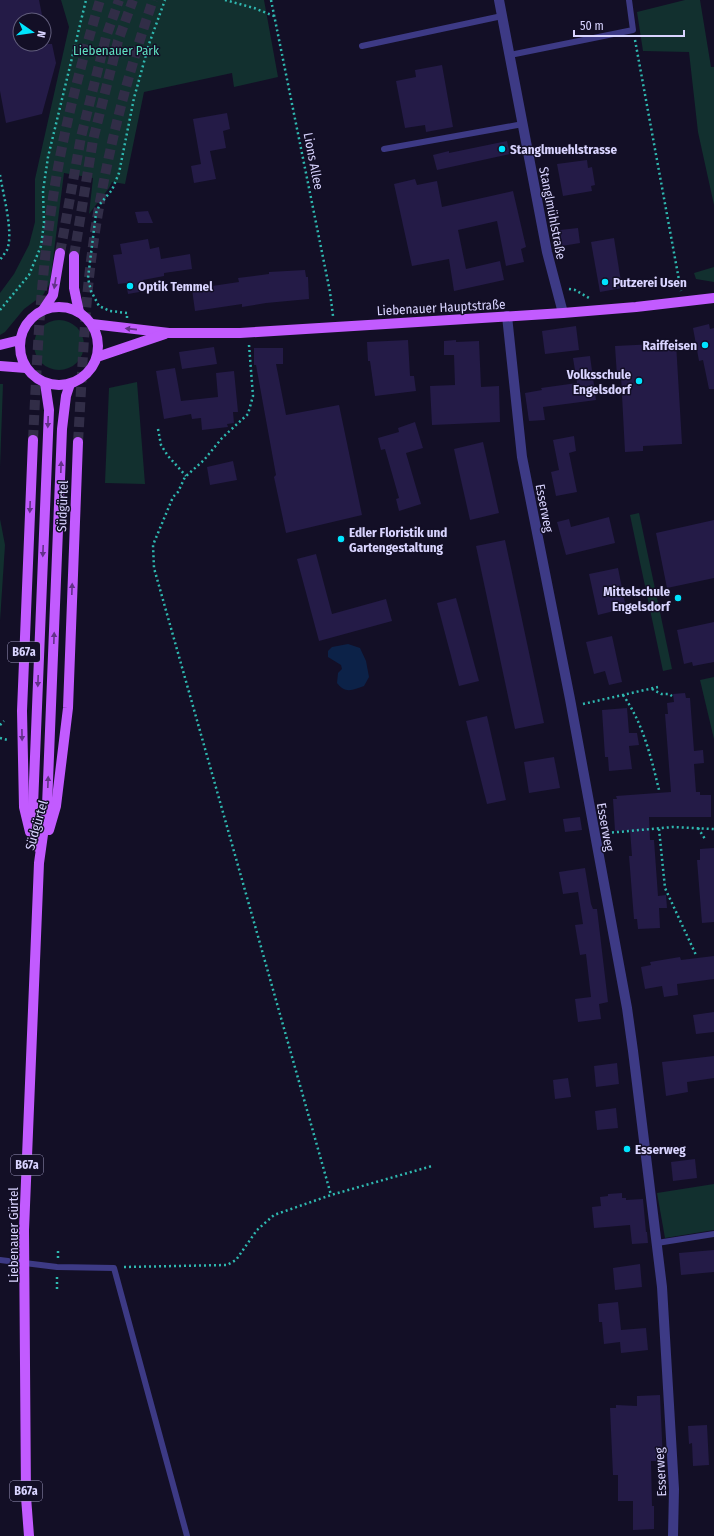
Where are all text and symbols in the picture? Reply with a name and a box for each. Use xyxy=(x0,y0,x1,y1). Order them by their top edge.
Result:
north arrow xyxy=(12,12,52,52)
scale bar xyxy=(574,12,684,38)
text: 50 m xyxy=(580,19,604,33)
text: N xyxy=(34,29,48,39)
park label: Liebenauer Park xyxy=(73,43,160,58)
street label: Lions Allee xyxy=(301,131,326,191)
place label: Stanglmuehlstrasse xyxy=(510,142,617,157)
marker: Stanglmuehlstrasse xyxy=(497,144,507,154)
street label: Stanglmühlstraße xyxy=(536,165,569,261)
place label: Putzerei Usen xyxy=(613,275,687,290)
one-way arrow xyxy=(52,277,58,289)
marker: Putzerei Usen xyxy=(600,277,610,287)
place label: Optik Temmel xyxy=(138,279,213,294)
marker: Optik Temmel xyxy=(125,281,135,291)
street label: Liebenauer Hauptstraße xyxy=(376,297,506,318)
one-way arrow xyxy=(125,325,137,332)
place label: Raiffeisen xyxy=(643,338,697,353)
marker: Raiffeisen xyxy=(700,340,710,350)
place label: Volksschule Engelsdorf xyxy=(566,367,633,397)
marker: Volksschule Engelsdorf xyxy=(634,376,644,386)
one-way arrow xyxy=(45,416,51,429)
one-way arrow xyxy=(57,461,64,473)
street label: Südgürtel xyxy=(54,479,71,532)
street label: Esserweg xyxy=(532,483,557,534)
one-way arrow xyxy=(27,501,34,513)
place label: Edler Floristik und Gartengestaltung xyxy=(349,525,447,555)
marker: Edler Floristik und Gartengestaltung xyxy=(336,534,346,544)
one-way arrow xyxy=(40,545,46,558)
one-way arrow xyxy=(69,582,75,595)
place label: Mittelschule Engelsdorf xyxy=(603,584,672,614)
marker: Mittelschule Engelsdorf xyxy=(673,593,683,603)
one-way arrow xyxy=(51,631,57,644)
road number: B67a xyxy=(8,642,40,662)
one-way arrow xyxy=(35,675,41,688)
one-way arrow xyxy=(19,729,26,741)
one-way arrow xyxy=(45,775,51,788)
street label: Südgürtel xyxy=(22,798,51,852)
street label: Esserweg xyxy=(594,802,617,853)
place label: Esserweg xyxy=(635,1142,686,1157)
marker: Esserweg xyxy=(622,1144,632,1154)
road number: B67a xyxy=(11,1155,43,1175)
street label: Liebenauer Gürtel xyxy=(6,1187,21,1283)
street label: Esserweg xyxy=(652,1446,669,1497)
road number: B67a xyxy=(10,1481,42,1501)

